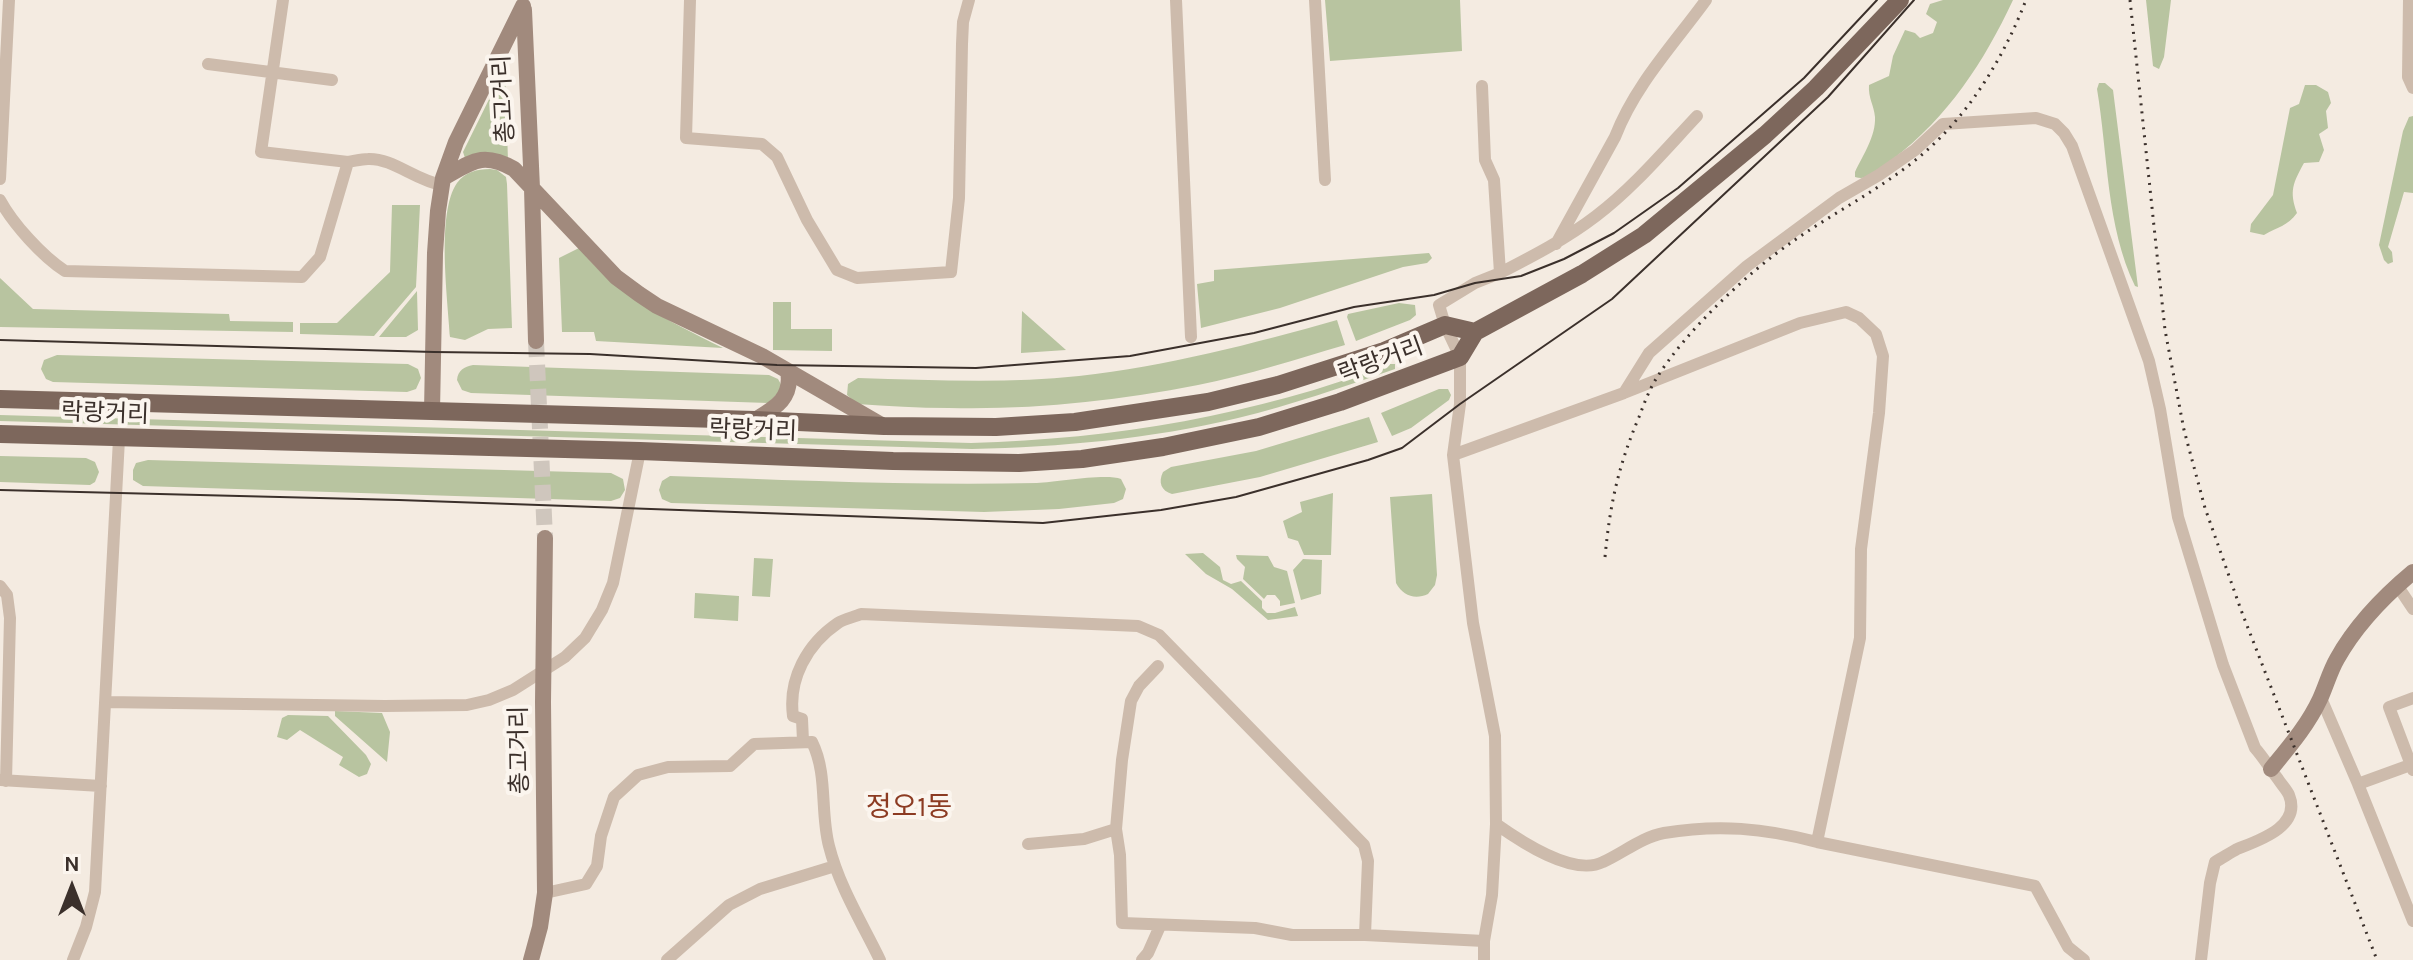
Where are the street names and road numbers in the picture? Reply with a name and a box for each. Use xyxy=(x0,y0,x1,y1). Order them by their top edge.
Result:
street label: 총고거리 xyxy=(487,54,521,144)
street label: 락랑거리 xyxy=(1335,332,1427,390)
street label: 락랑거리 xyxy=(60,398,150,430)
street label: 락랑거리 xyxy=(708,415,798,447)
street label: 총고거리 xyxy=(505,706,535,794)

